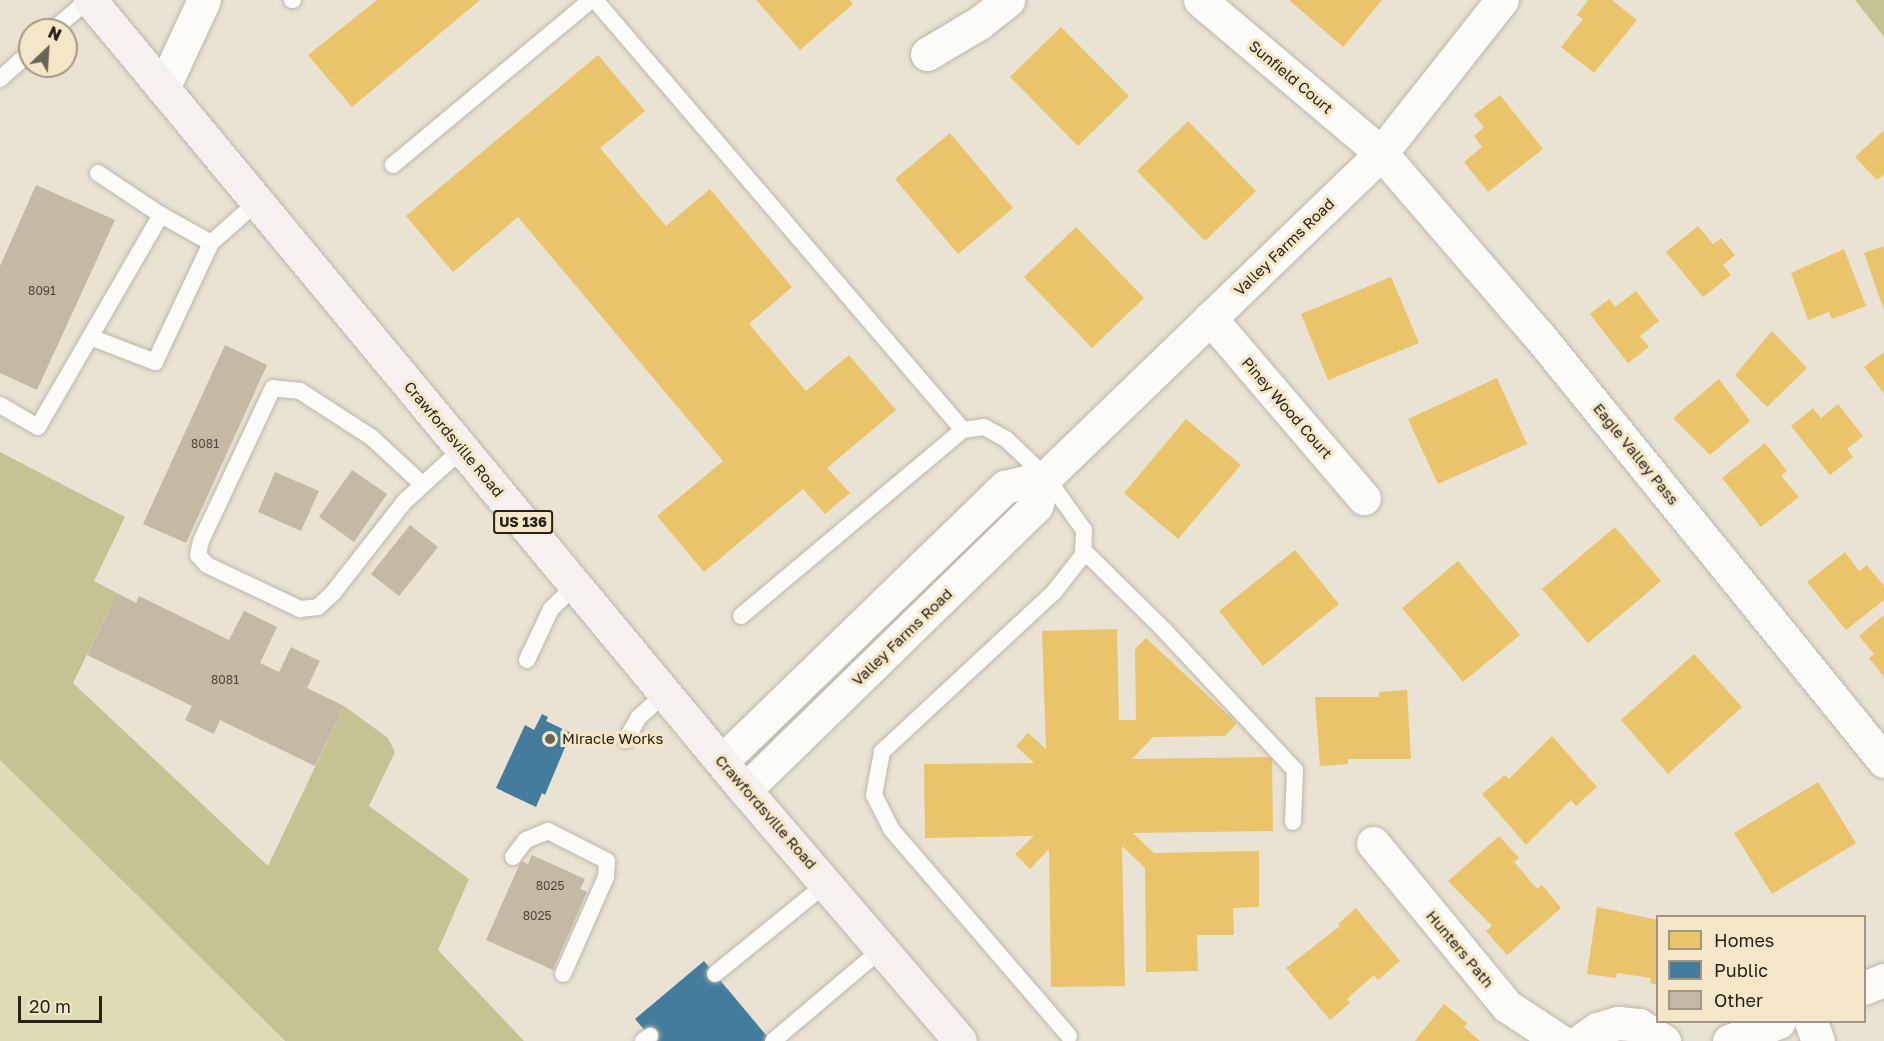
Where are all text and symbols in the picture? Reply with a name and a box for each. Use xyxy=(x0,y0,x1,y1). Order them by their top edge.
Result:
north arrow xyxy=(18,18,78,78)
text: N xyxy=(45,22,64,45)
street label: Sunfield Court xyxy=(1245,37,1337,117)
street label: Valley Farms Road xyxy=(1230,195,1338,299)
house number: 8091 xyxy=(28,284,56,298)
street label: Piney Wood Court xyxy=(1238,353,1336,463)
street label: Crawfordsville Road xyxy=(401,378,507,500)
street label: Eagle Valley Pass xyxy=(1590,400,1682,508)
house number: 8081 xyxy=(191,437,219,451)
road number: US 136 xyxy=(493,511,553,533)
street label: Valley Farms Road xyxy=(848,585,956,689)
house number: 8081 xyxy=(211,673,239,687)
place label: Miracle Works xyxy=(562,730,663,748)
marker: Miracle Works xyxy=(543,732,557,746)
street label: Crawfordsville Road xyxy=(712,751,820,873)
house number: 8025 xyxy=(536,879,564,893)
street label: Hunters Path xyxy=(1423,907,1497,991)
house number: 8025 xyxy=(523,909,551,923)
legend xyxy=(1656,915,1866,1023)
text: Homes xyxy=(1714,929,1774,951)
text: Public xyxy=(1714,959,1768,981)
scale bar xyxy=(21,984,105,1022)
text: Other xyxy=(1714,989,1763,1011)
text: 20 m xyxy=(29,995,71,1017)

